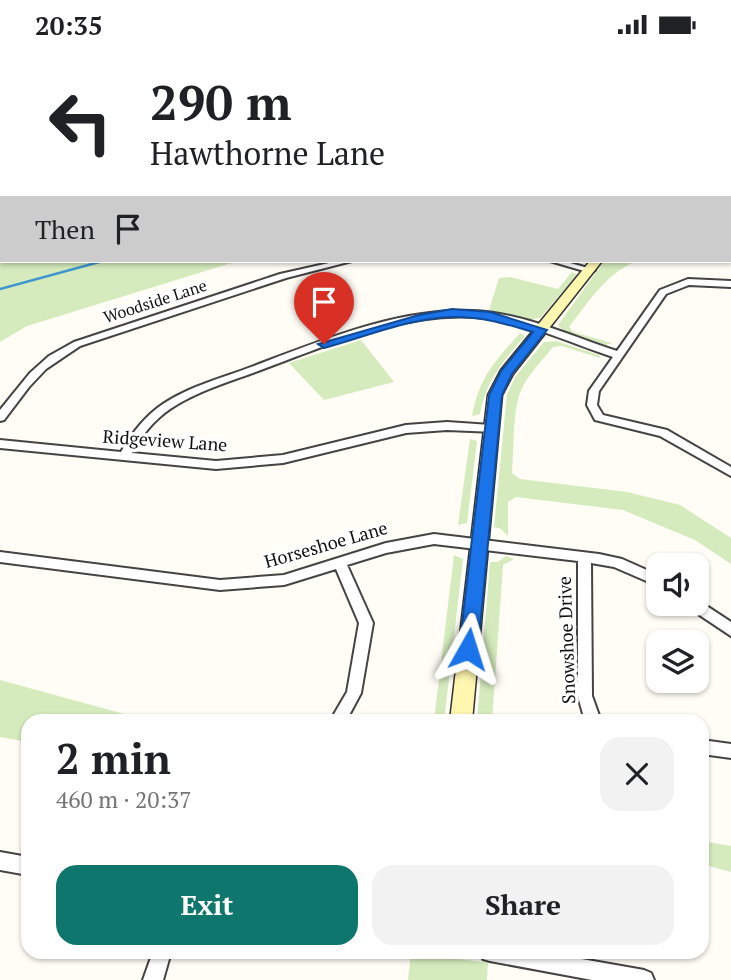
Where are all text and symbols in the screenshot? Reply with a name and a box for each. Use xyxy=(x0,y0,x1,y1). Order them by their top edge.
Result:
text: 20:35 xyxy=(35,8,103,42)
text: 290 m xyxy=(150,69,292,134)
icon: left xyxy=(35,77,126,168)
text: Hawthorne Lane xyxy=(150,132,385,174)
icon: arrive xyxy=(109,210,147,248)
text: Then xyxy=(35,212,95,246)
pin xyxy=(294,272,354,344)
street label: Woodside Lane xyxy=(100,274,210,328)
icon: arrive xyxy=(305,283,343,321)
street label: Ridgeview Lane xyxy=(102,424,228,456)
street label: Horseshoe Lane xyxy=(261,515,390,573)
map controls xyxy=(646,553,709,693)
button: sound xyxy=(646,553,709,616)
street label: Snowshoe Drive xyxy=(552,576,580,704)
position arrow xyxy=(431,612,505,686)
button: layers xyxy=(646,630,709,693)
text: 2 min xyxy=(56,730,171,786)
button: close xyxy=(600,737,674,811)
text: 460 m · 20:37 xyxy=(56,784,191,815)
button: Exit xyxy=(56,865,358,945)
button: Share xyxy=(372,865,674,945)

